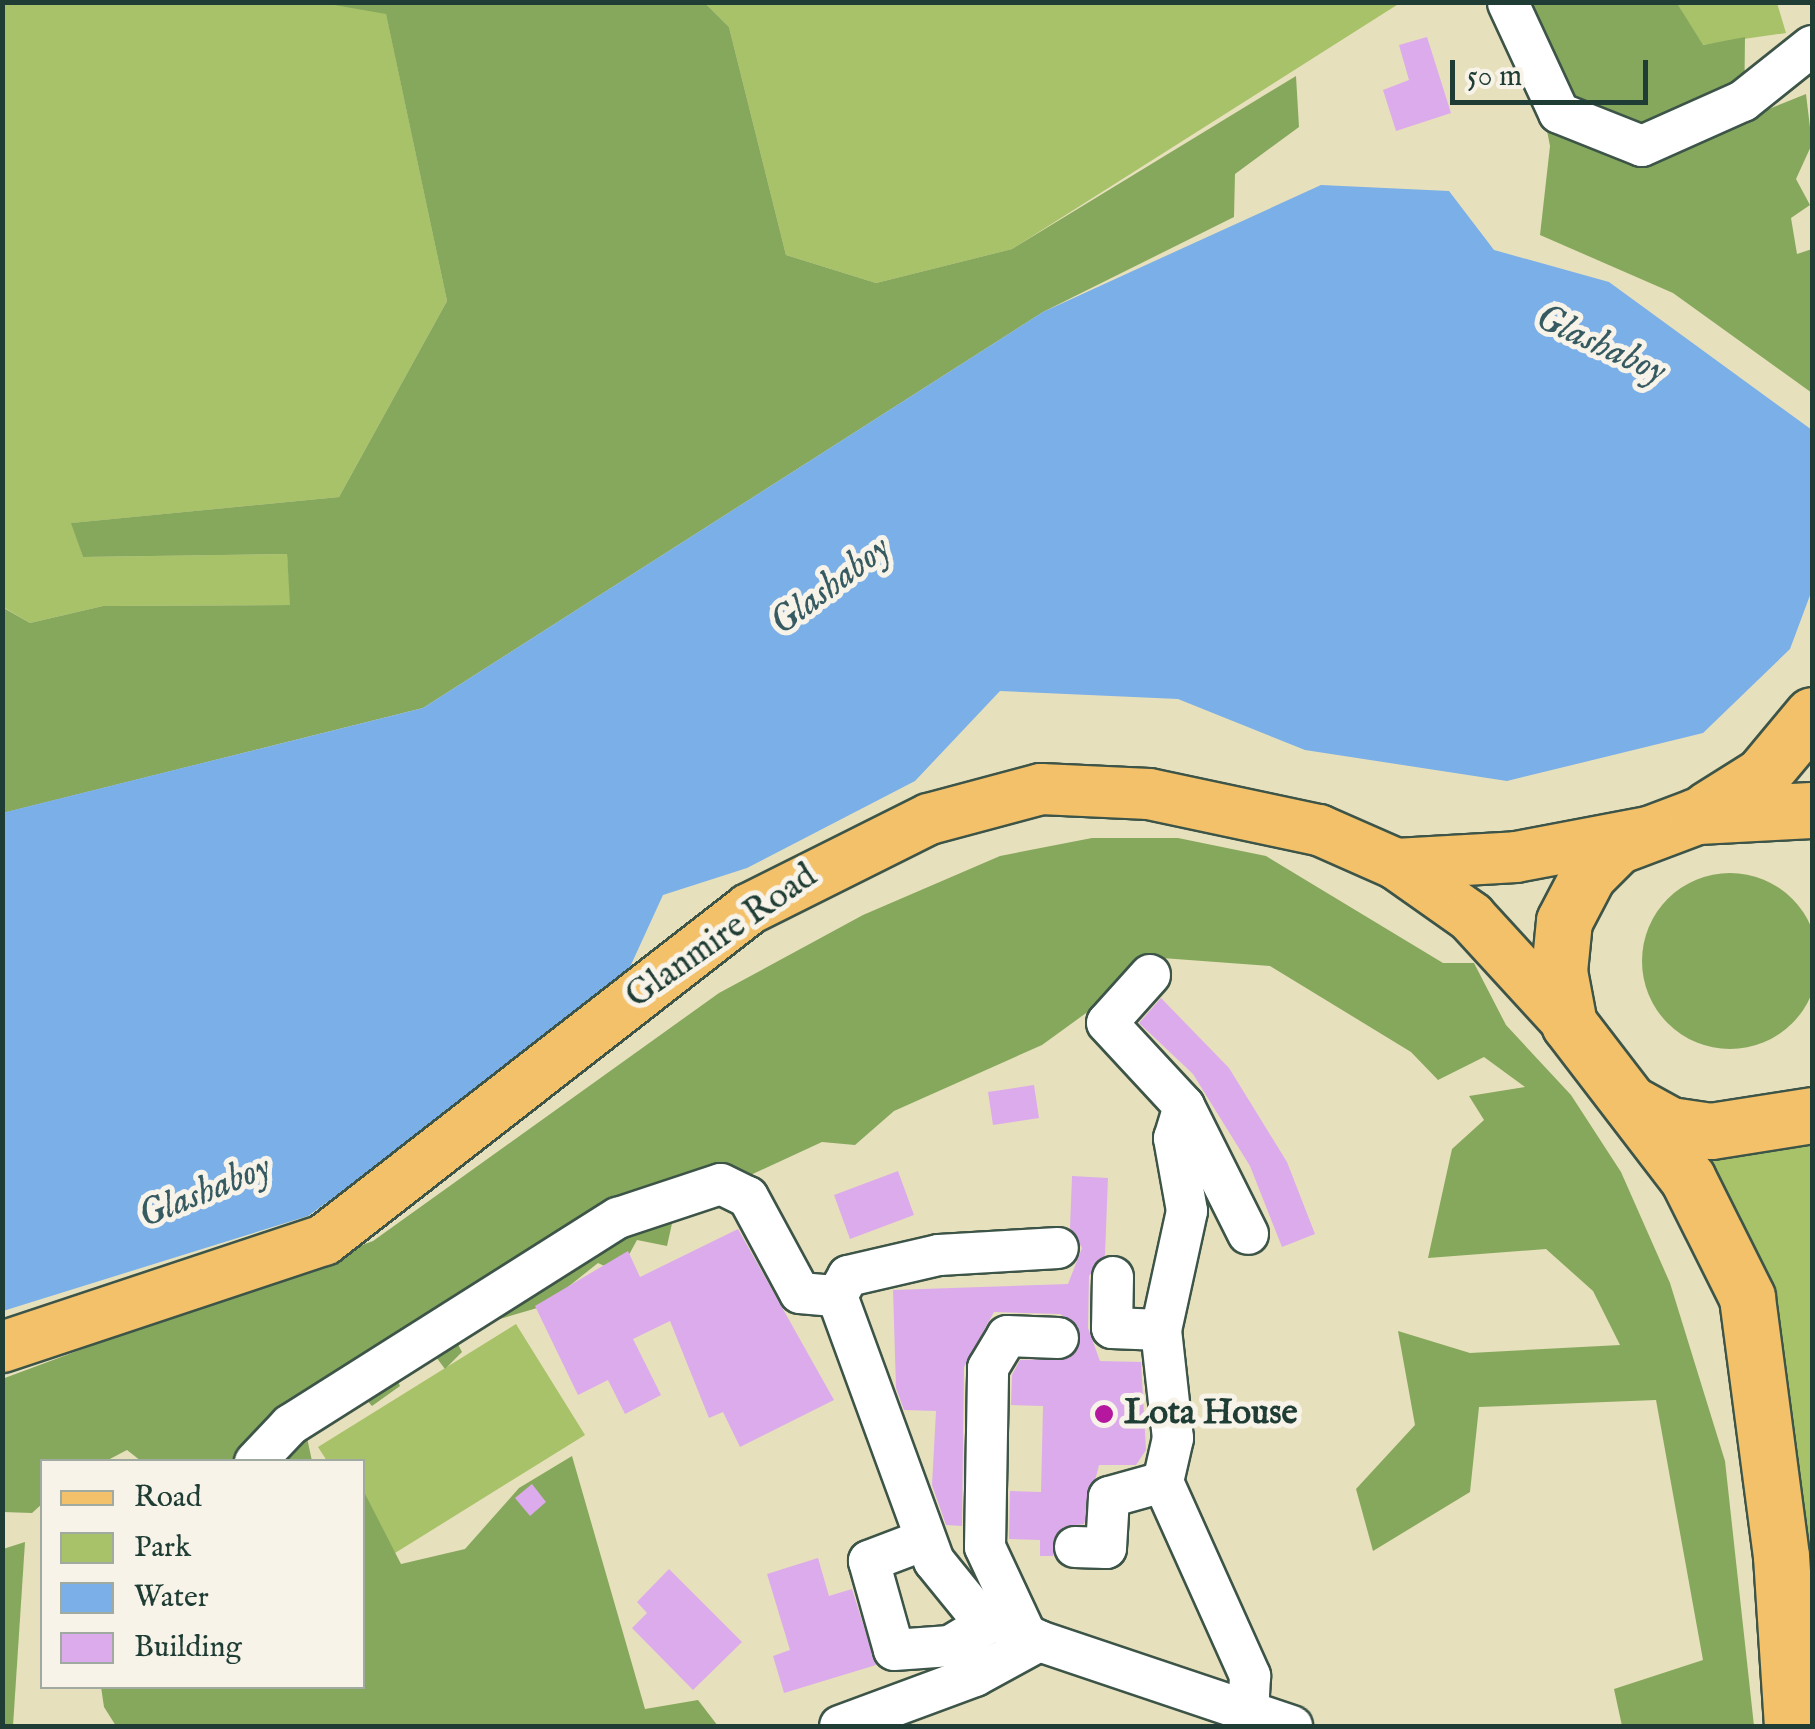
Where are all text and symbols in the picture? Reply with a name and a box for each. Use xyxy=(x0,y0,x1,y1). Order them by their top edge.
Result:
scale bar xyxy=(1455,40,1652,102)
text: 50 m xyxy=(1467,58,1522,96)
water label: Glashaboy xyxy=(1528,296,1672,396)
water label: Glashaboy xyxy=(762,527,900,647)
street label: Glanmire Road xyxy=(619,856,825,1018)
water label: Glashaboy xyxy=(132,1146,278,1240)
place label: Lota House xyxy=(1124,1393,1298,1435)
marker: Lota House xyxy=(1093,1403,1115,1425)
legend xyxy=(40,1459,365,1689)
text: Road xyxy=(134,1479,202,1517)
text: Park xyxy=(134,1529,191,1567)
text: Water xyxy=(134,1579,209,1617)
text: Building xyxy=(134,1629,242,1667)

